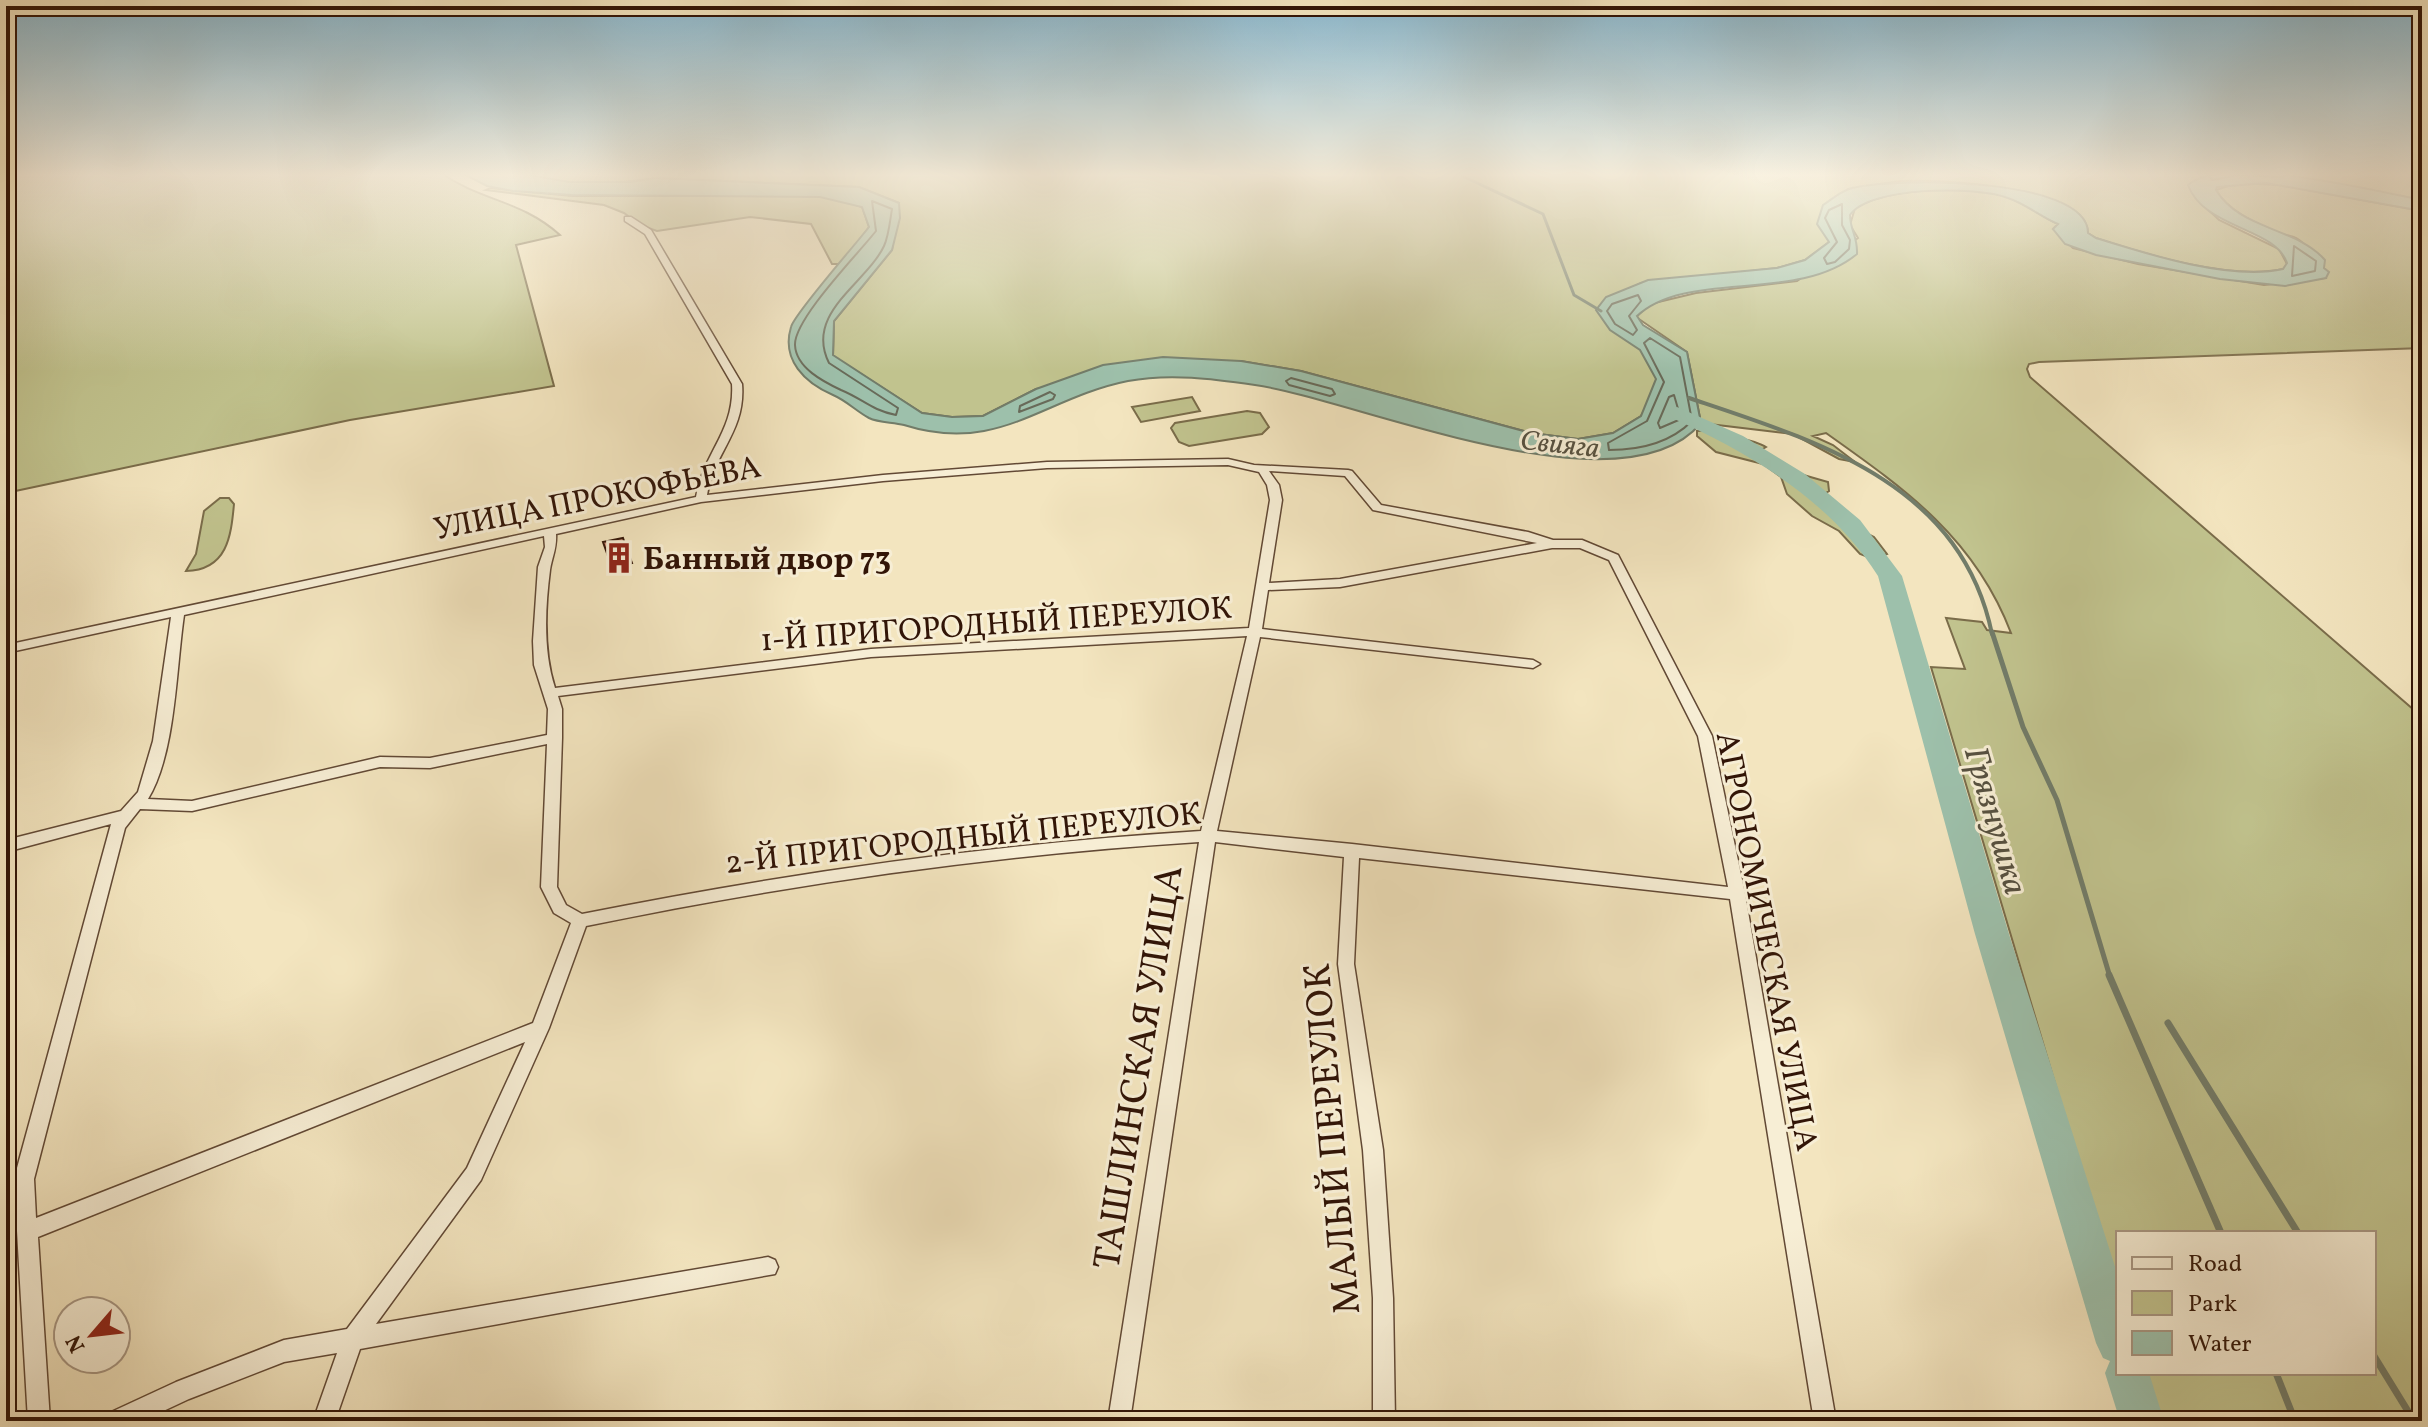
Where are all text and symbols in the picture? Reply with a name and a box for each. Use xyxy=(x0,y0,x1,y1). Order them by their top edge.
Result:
water label: Свияга xyxy=(1518,422,1601,469)
street label: УЛИЦА ПРОКОФЬЕВА xyxy=(430,447,765,553)
place label: Банный двор 73 xyxy=(643,539,891,583)
building icon: Банный двор 73 xyxy=(602,541,636,575)
street label: 1-Й ПРИГОРОДНЫЙ ПЕРЕУЛОК xyxy=(759,588,1234,664)
street label: АГРОНОМИЧЕСКАЯ УЛИЦА xyxy=(1703,728,1827,1155)
water label: Грязнушка xyxy=(1950,741,2037,901)
street label: 2-Й ПРИГОРОДНЫЙ ПЕРЕУЛОК xyxy=(723,793,1204,887)
street label: ТАШЛИНСКАЯ УЛИЦА xyxy=(1082,862,1199,1273)
street label: МАЛЫЙ ПЕРЕУЛОК xyxy=(1293,961,1376,1316)
legend xyxy=(2116,1231,2376,1375)
text: Road xyxy=(2188,1248,2242,1282)
text: Park xyxy=(2188,1288,2237,1322)
north arrow xyxy=(52,1295,132,1375)
text: Water xyxy=(2188,1328,2252,1362)
text: N xyxy=(59,1329,94,1358)

